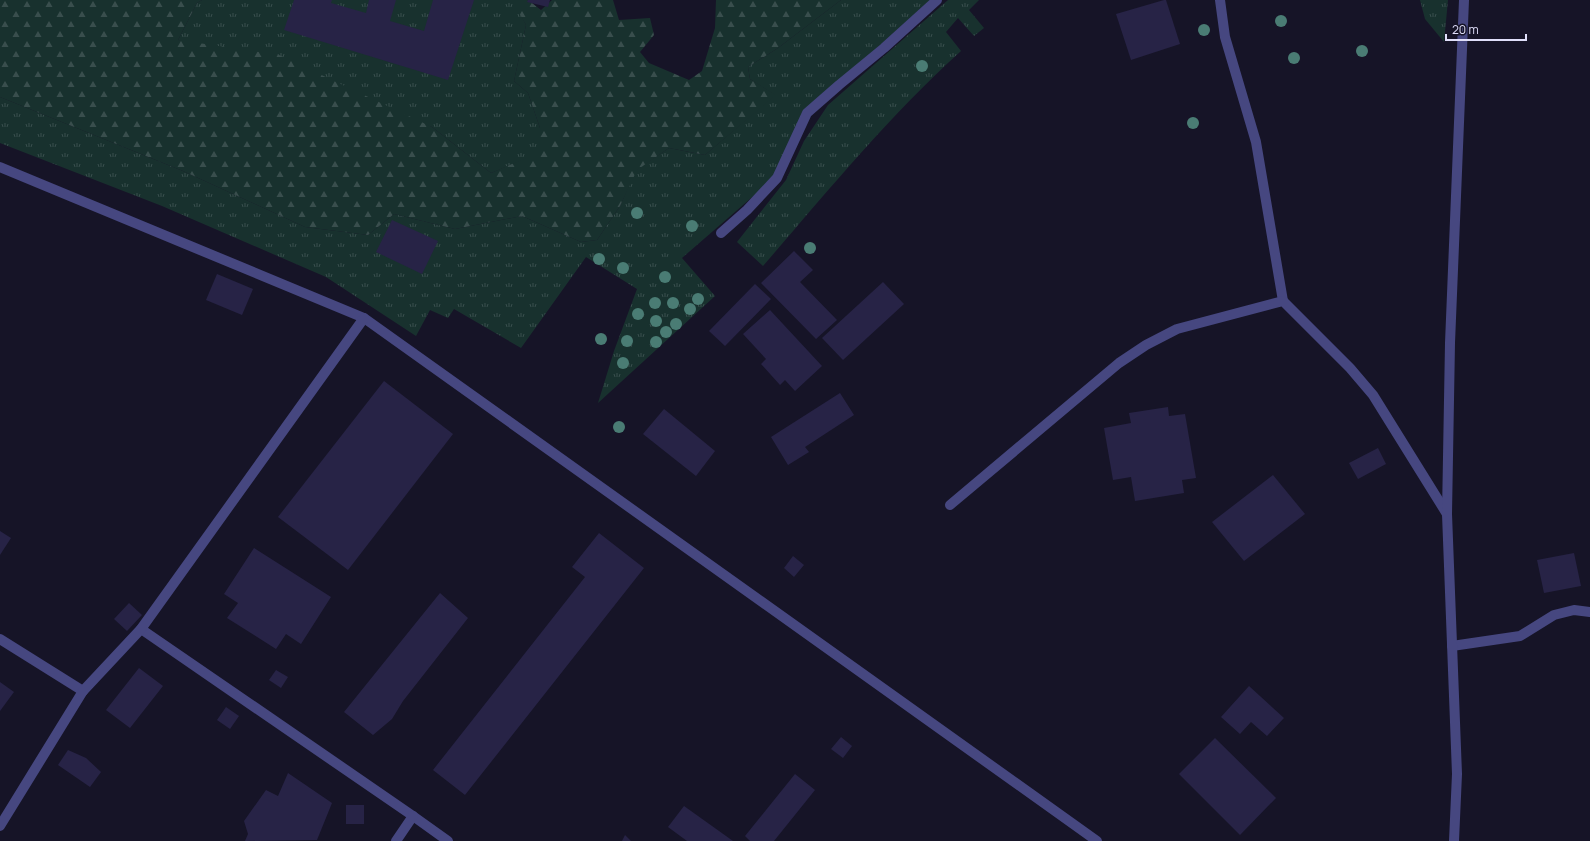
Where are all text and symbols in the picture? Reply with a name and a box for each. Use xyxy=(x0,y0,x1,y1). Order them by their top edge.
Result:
scale bar xyxy=(1446,16,1526,42)
text: 20 m xyxy=(1452,21,1479,38)

